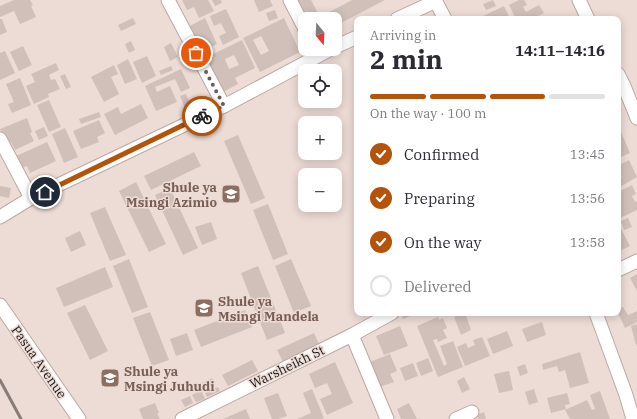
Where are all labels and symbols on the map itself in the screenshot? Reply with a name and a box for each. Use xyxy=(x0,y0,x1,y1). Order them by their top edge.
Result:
north arrow xyxy=(298,12,342,56)
pin xyxy=(179,36,213,70)
courier xyxy=(182,96,222,136)
pin xyxy=(28,175,62,209)
place label: Shule ya Msingi Azimio xyxy=(126,179,218,211)
school or university icon: Shule ya Msingi Azimio xyxy=(220,183,242,205)
place label: Shule ya Msingi Mandela xyxy=(218,293,320,325)
school or university icon: Shule ya Msingi Mandela xyxy=(193,297,215,319)
street label: Pasua Avenue xyxy=(8,322,70,402)
street label: Warsheikh St xyxy=(247,341,328,392)
place label: Shule ya Msingi Juhudi xyxy=(124,363,215,395)
school or university icon: Shule ya Msingi Juhudi xyxy=(99,367,121,389)

